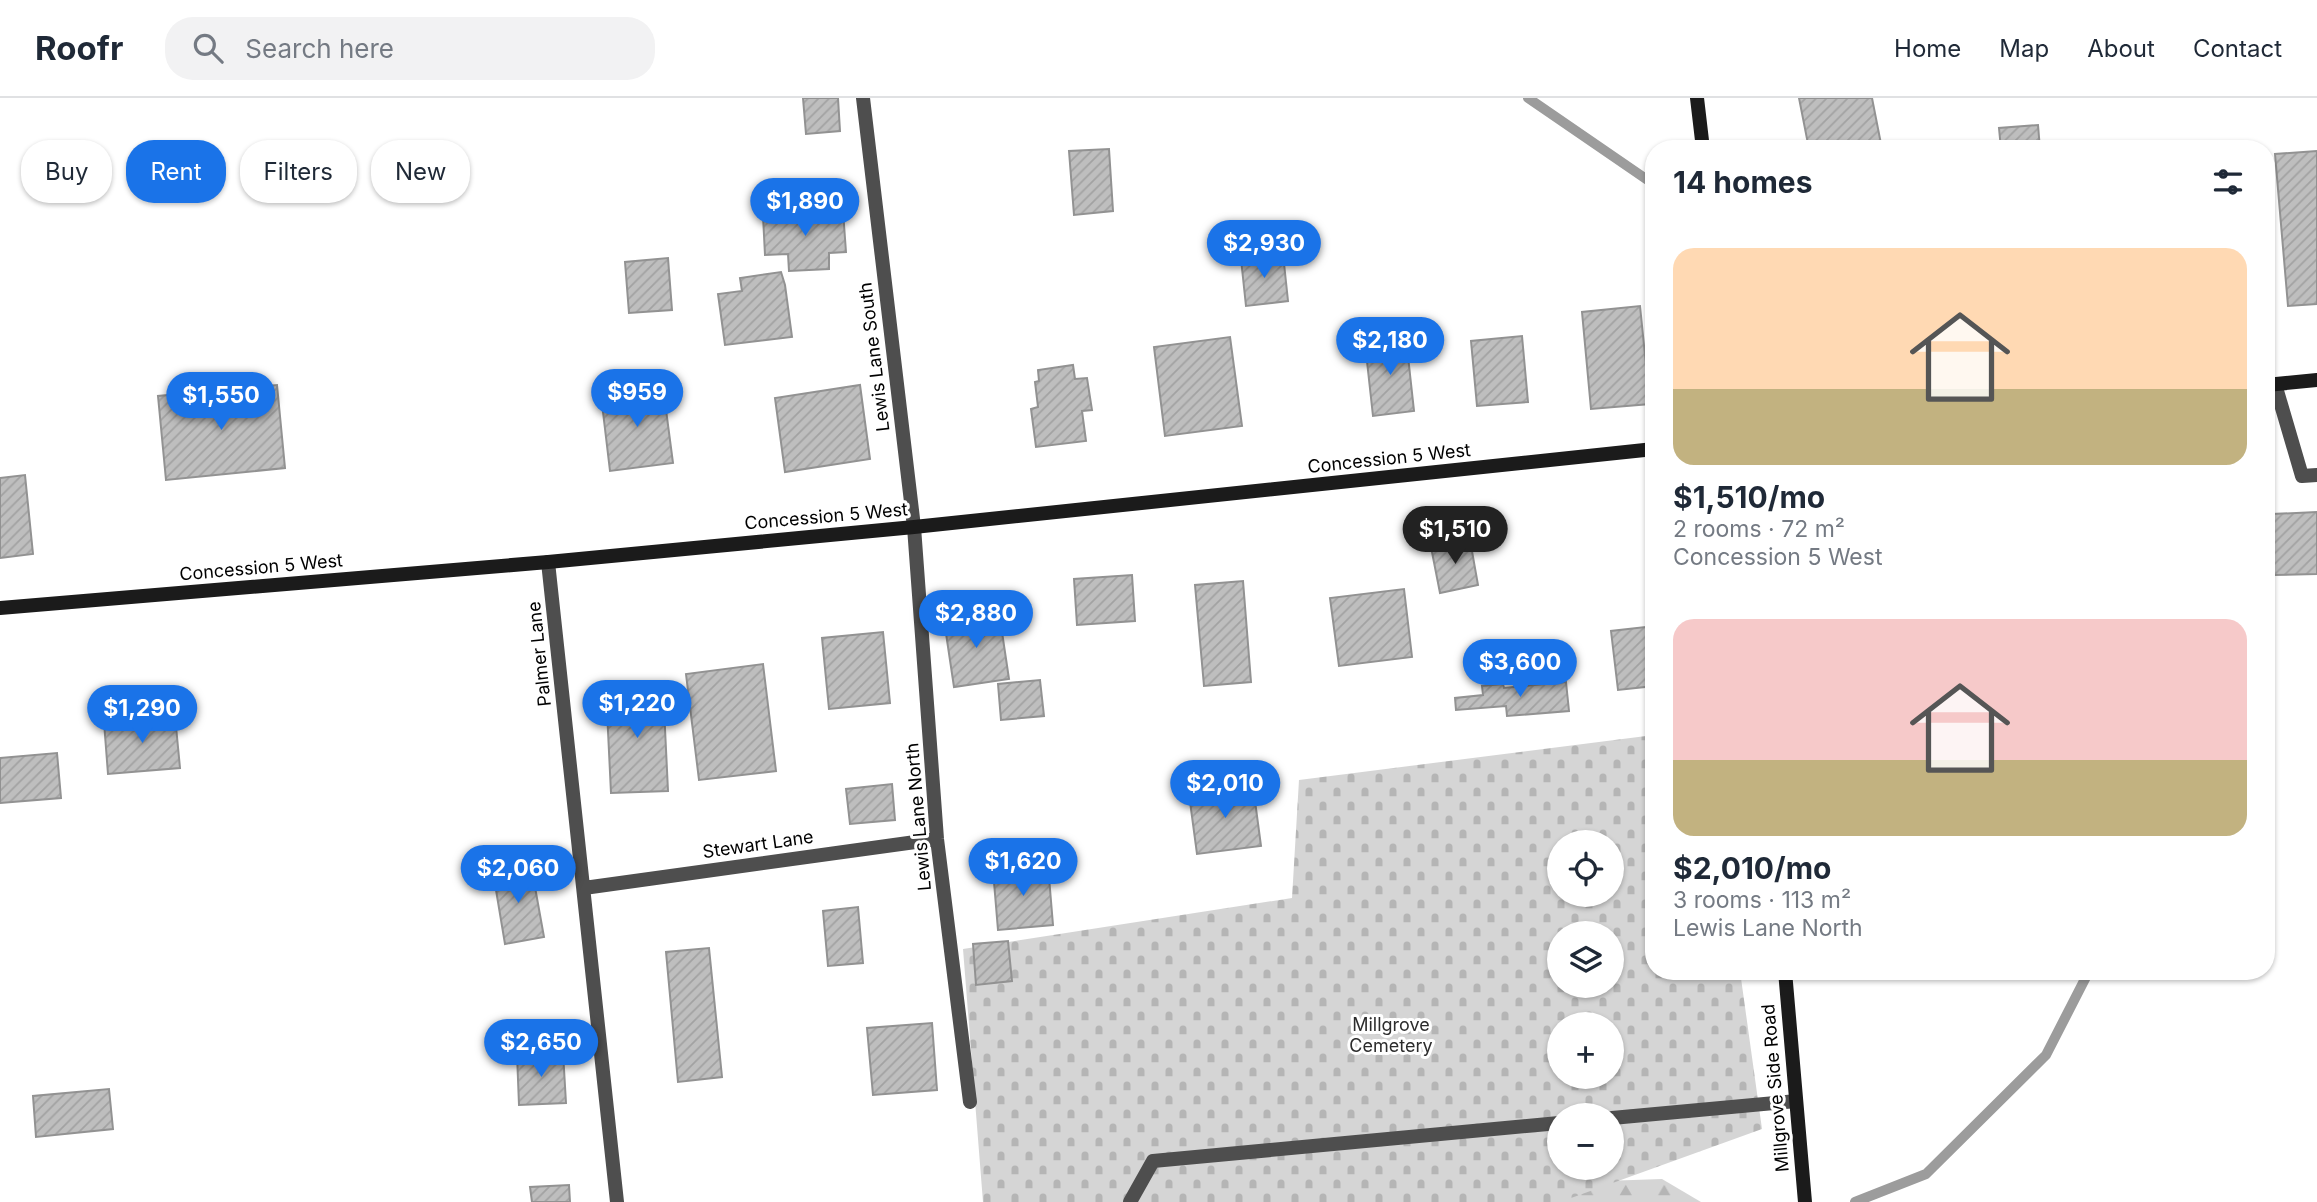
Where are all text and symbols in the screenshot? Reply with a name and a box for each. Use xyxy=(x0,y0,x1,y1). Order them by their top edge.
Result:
search box xyxy=(165,17,655,80)
text: Roofr xyxy=(35,28,123,68)
icon: search xyxy=(189,29,227,67)
text: Search here xyxy=(245,33,394,64)
text: Home xyxy=(1894,34,1961,63)
text: Map xyxy=(1999,34,2049,63)
text: About xyxy=(2087,34,2155,63)
text: Contact xyxy=(2193,34,2282,63)
chip: Buy xyxy=(21,140,112,203)
chip: Rent xyxy=(126,140,226,203)
chip: Filters xyxy=(240,140,357,203)
chip: New xyxy=(371,140,470,203)
icon: filters xyxy=(2209,163,2247,201)
text: 14 homes xyxy=(1673,164,1812,200)
pin: $1,890 xyxy=(748,178,862,238)
text: $1,890 xyxy=(766,187,844,215)
pin: $2,930 xyxy=(1207,220,1321,280)
text: $2,930 xyxy=(1223,229,1305,257)
street label: Lewis Lane South xyxy=(854,281,894,433)
icon: home xyxy=(1897,294,2023,420)
pin: $2,180 xyxy=(1333,317,1447,377)
text: $2,180 xyxy=(1352,326,1428,354)
pin: $959 xyxy=(596,370,678,429)
pin: $1,550 xyxy=(164,372,278,432)
text: $959 xyxy=(607,378,667,406)
text: $1,550 xyxy=(182,381,260,409)
street label: Concession 5 West xyxy=(1306,439,1472,477)
text: $1,510/mo xyxy=(1673,479,1825,515)
street label: Concession 5 West xyxy=(743,498,909,534)
pin: $1,510 xyxy=(1398,506,1512,566)
text: $1,510 xyxy=(1419,515,1491,543)
text: 2 rooms · 72 m² xyxy=(1673,515,1845,543)
text: Concession 5 West xyxy=(1673,543,1882,571)
street label: Concession 5 West xyxy=(178,549,344,585)
pin: $2,880 xyxy=(919,590,1033,650)
text: $2,880 xyxy=(935,599,1017,627)
street label: Palmer Lane xyxy=(523,600,555,708)
pin: $3,600 xyxy=(1463,640,1577,699)
text: $3,600 xyxy=(1479,648,1561,676)
icon: home xyxy=(1897,665,2023,791)
pin: $1,220 xyxy=(580,680,694,740)
pin: $1,290 xyxy=(85,686,199,745)
text: $1,220 xyxy=(598,689,676,717)
text: $1,290 xyxy=(103,694,181,722)
street label: Lewis Lane North xyxy=(901,742,935,892)
pin: $2,010 xyxy=(1168,760,1282,820)
text: $2,010 xyxy=(1186,769,1264,797)
street label: Stewart Lane xyxy=(701,826,815,862)
map controls xyxy=(1547,830,1624,1180)
button: locate xyxy=(1547,830,1624,907)
pin: $1,620 xyxy=(966,838,1080,898)
pin: $2,060 xyxy=(461,846,575,905)
text: $1,620 xyxy=(985,847,1061,875)
text: $2,010/mo xyxy=(1673,850,1832,886)
text: $2,060 xyxy=(477,854,559,882)
text: 3 rooms · 113 m² xyxy=(1673,886,1851,914)
text: Lewis Lane North xyxy=(1673,914,1863,942)
button: layers xyxy=(1547,921,1624,998)
street label: Millgrove Side Road xyxy=(1757,1003,1793,1173)
button: + xyxy=(1547,1012,1624,1089)
park label: Millgrove Cemetery xyxy=(1349,1014,1433,1056)
pin: $2,650 xyxy=(484,1020,598,1079)
text: $2,650 xyxy=(500,1028,582,1056)
button: − xyxy=(1547,1103,1624,1180)

